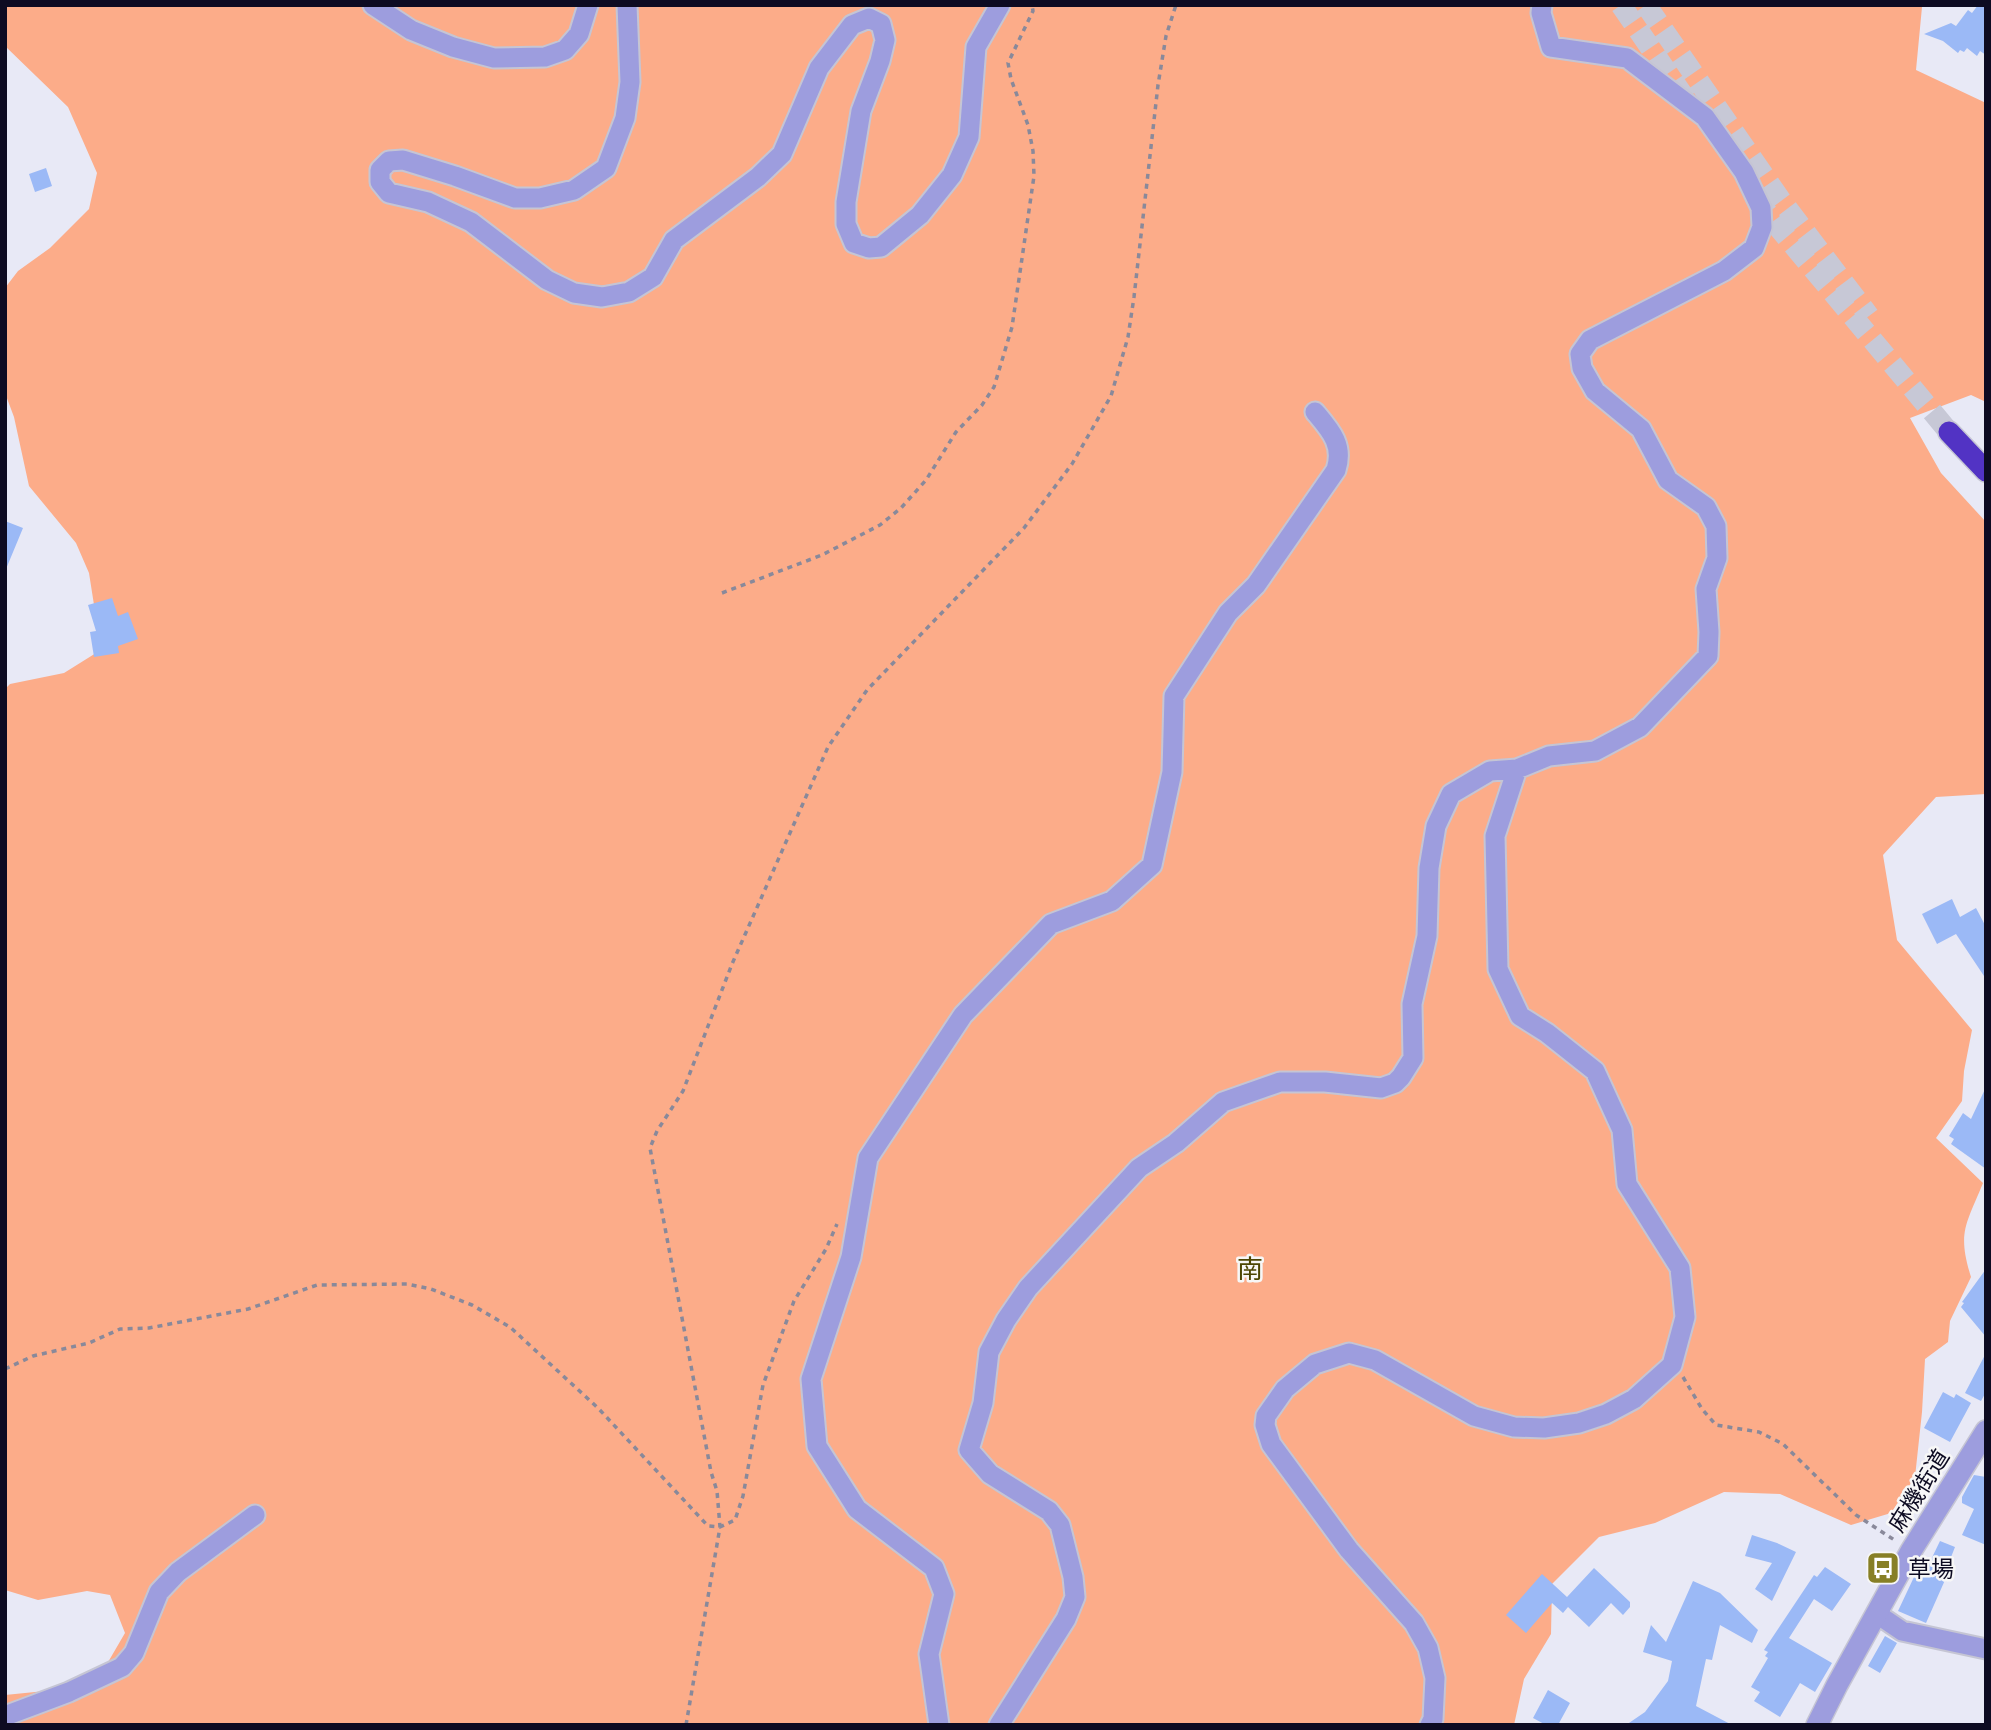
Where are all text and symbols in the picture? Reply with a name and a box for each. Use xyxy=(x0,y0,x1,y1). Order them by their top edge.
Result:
district label: 南 xyxy=(1237,1250,1263,1286)
street label: 麻機街道 xyxy=(1880,1443,1956,1537)
bus stop icon: 草場 xyxy=(1864,1549,1902,1587)
place label: 草場 xyxy=(1908,1552,1954,1584)

